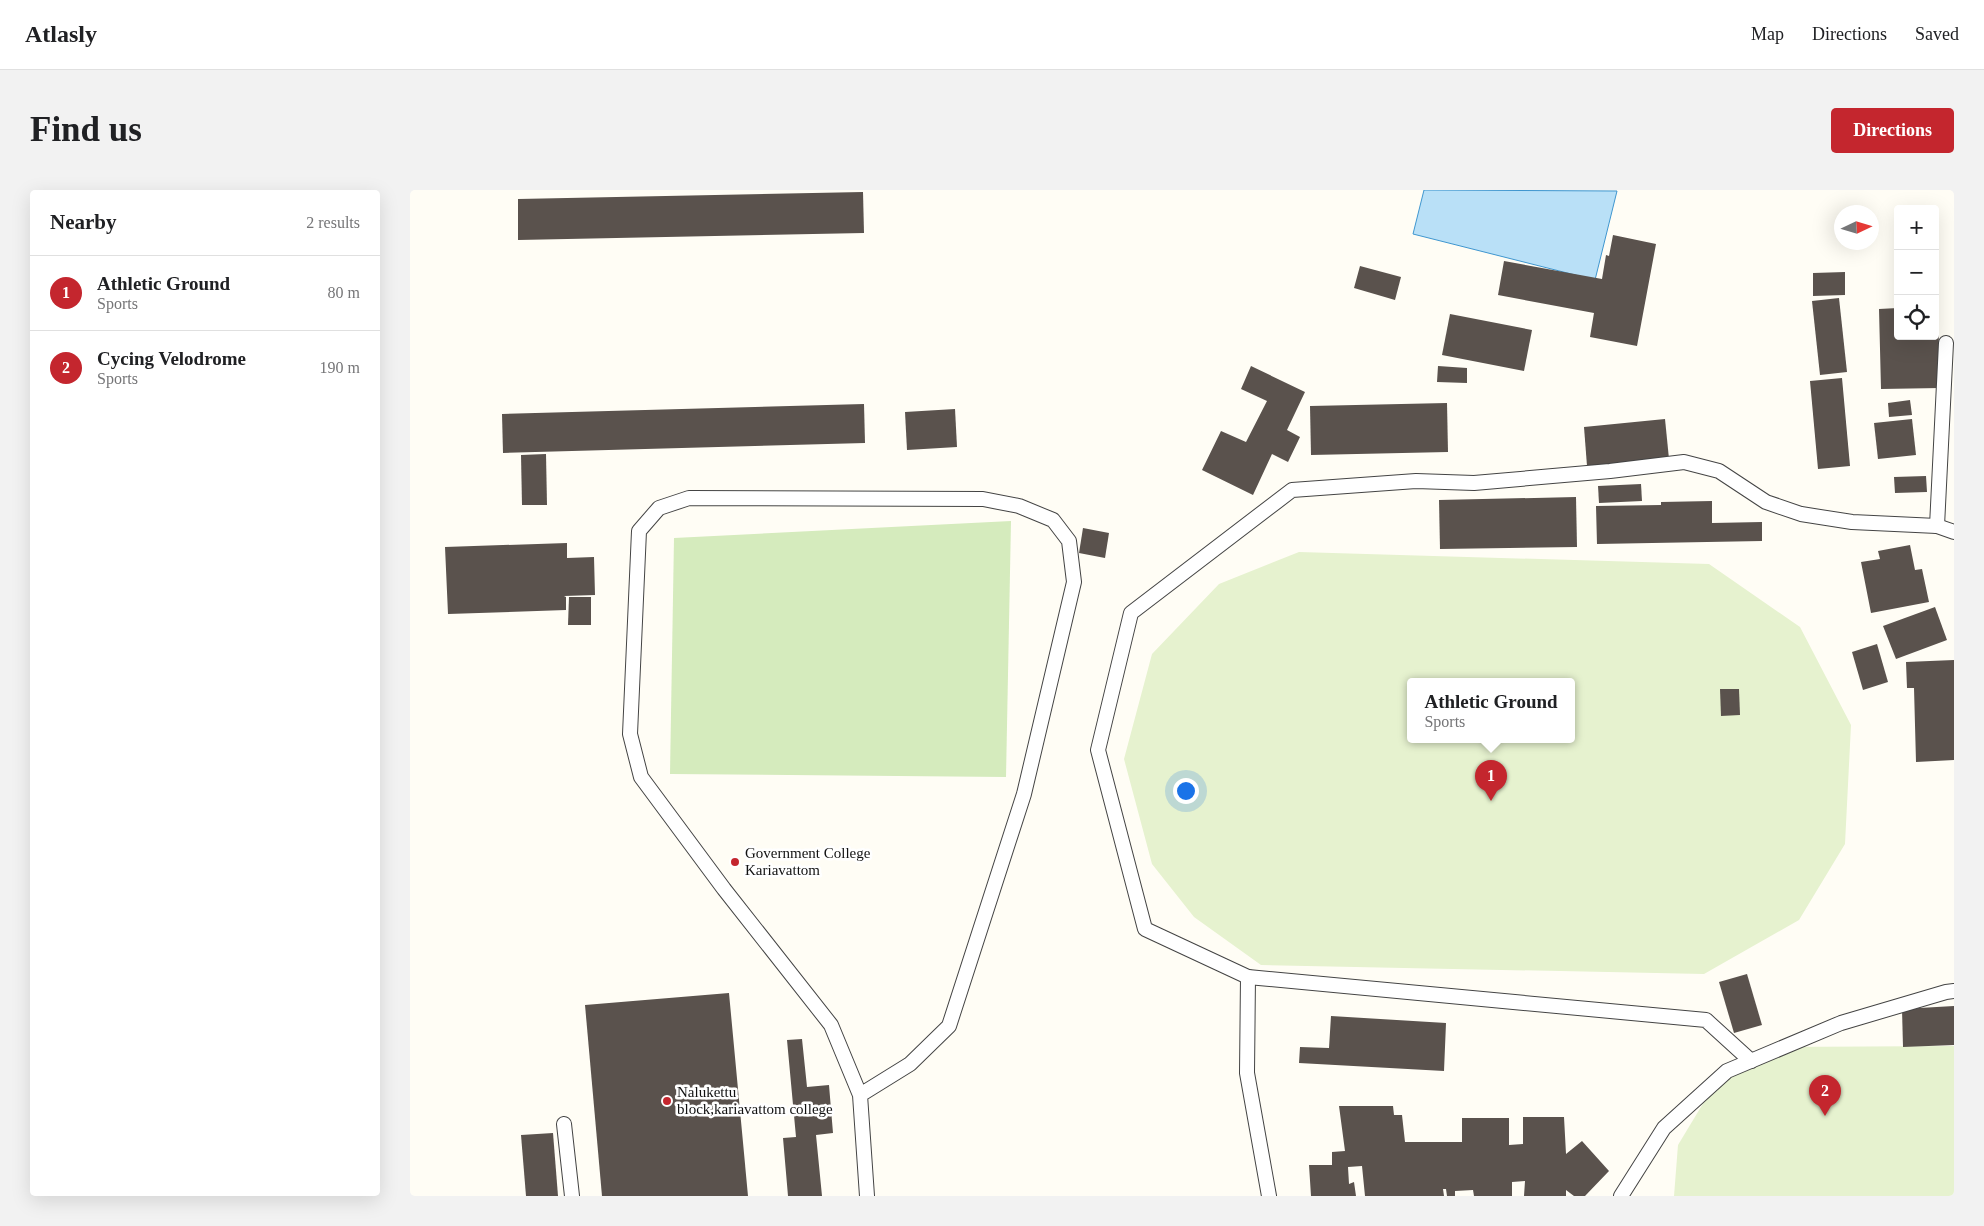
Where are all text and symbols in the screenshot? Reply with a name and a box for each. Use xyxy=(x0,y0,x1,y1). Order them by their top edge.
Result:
text: Atlasly xyxy=(25,21,97,47)
text: Map xyxy=(1751,24,1784,44)
text: Directions xyxy=(1812,24,1887,44)
text: Saved xyxy=(1915,24,1959,44)
button: Directions xyxy=(1831,108,1954,153)
text: Find us xyxy=(30,110,142,149)
north arrow xyxy=(1834,205,1879,250)
map controls xyxy=(1894,205,1939,340)
button: + xyxy=(1894,205,1939,250)
text: Nearby xyxy=(50,210,117,234)
text: 2 results xyxy=(306,214,360,231)
button: − xyxy=(1894,250,1939,295)
text: Athletic Ground xyxy=(97,273,230,294)
text: 1 xyxy=(62,284,70,301)
text: 80 m xyxy=(328,284,360,301)
text: Sports xyxy=(97,295,138,312)
button: locate xyxy=(1894,295,1939,340)
text: Cycing Velodrome xyxy=(97,348,246,369)
text: 2 xyxy=(62,359,70,376)
text: 190 m xyxy=(320,359,360,376)
text: Sports xyxy=(97,370,138,387)
popup xyxy=(1407,678,1575,743)
text: Athletic Ground xyxy=(1424,691,1558,712)
text: Sports xyxy=(1424,713,1465,730)
pin: 1 xyxy=(1475,760,1507,801)
your location xyxy=(1173,778,1199,804)
place label: Government College Kariavattom xyxy=(745,845,871,878)
marker: Government College Kariavattom xyxy=(729,856,741,868)
pin: 2 xyxy=(1809,1075,1841,1116)
place label: Nalukettu block,kariavattom college xyxy=(677,1084,833,1117)
marker: Nalukettu block,kariavattom college xyxy=(661,1095,673,1107)

